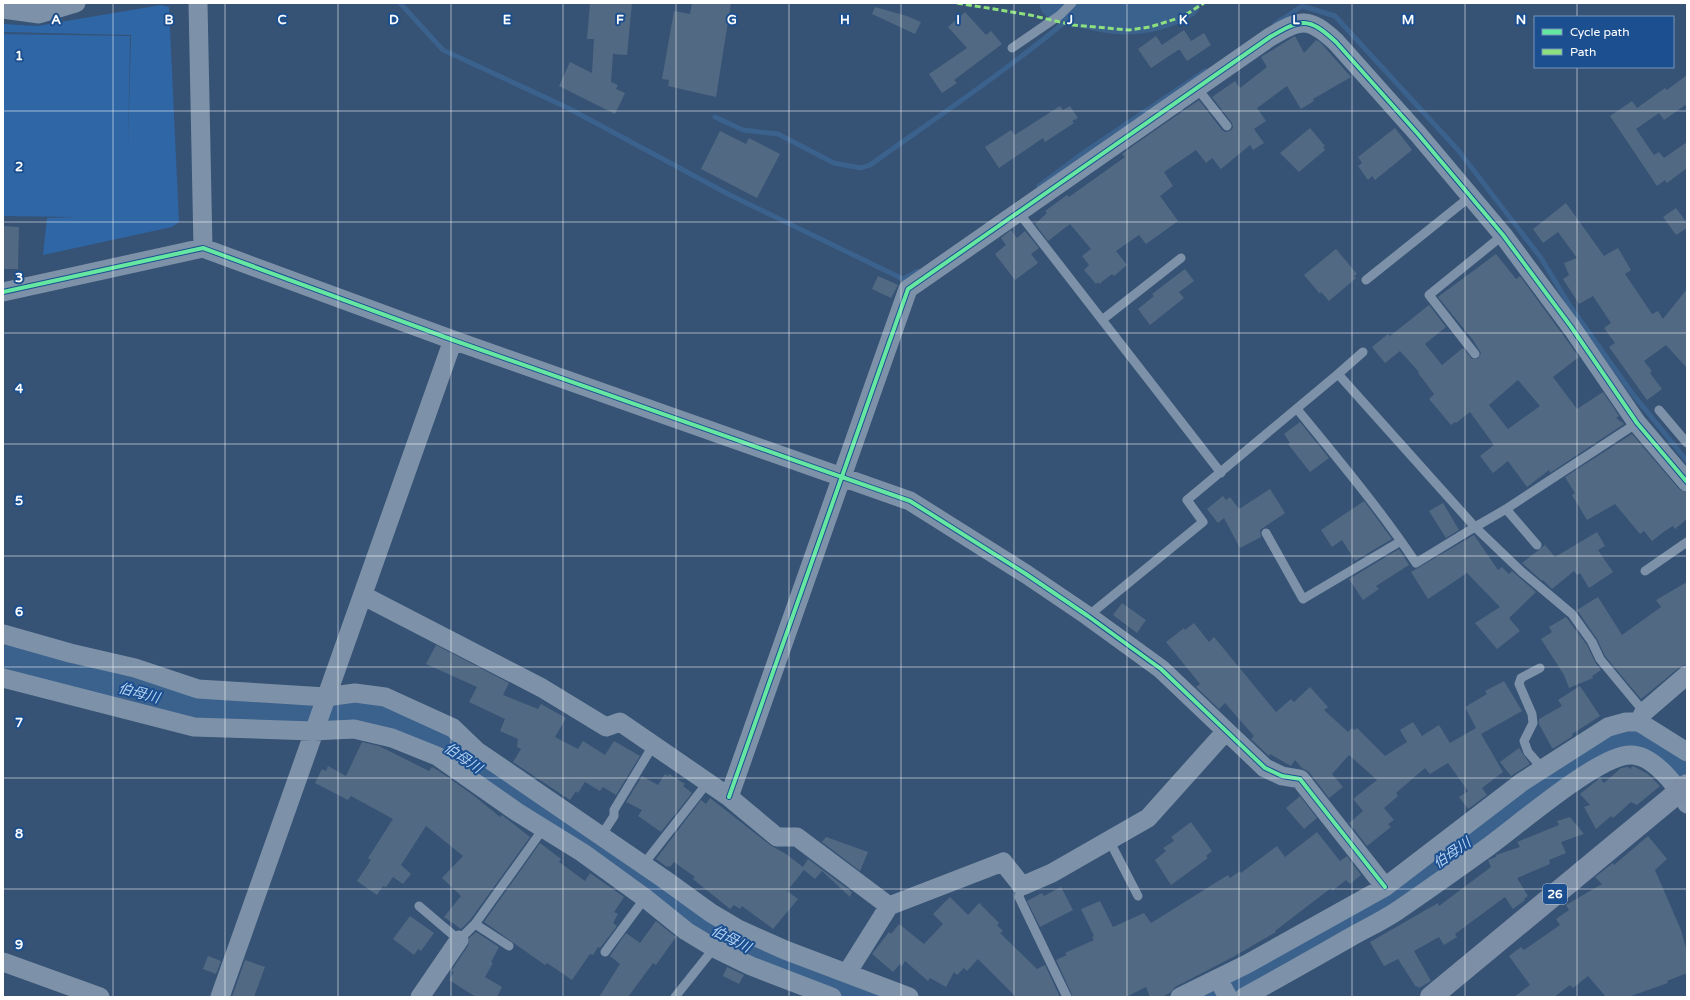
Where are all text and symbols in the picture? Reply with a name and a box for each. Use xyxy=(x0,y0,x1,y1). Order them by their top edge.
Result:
text: A xyxy=(51,12,61,28)
text: B xyxy=(164,12,174,28)
text: C xyxy=(277,12,287,28)
text: D xyxy=(389,12,399,28)
text: E xyxy=(503,12,511,28)
text: F xyxy=(616,12,624,28)
text: G xyxy=(727,12,737,28)
text: H xyxy=(840,12,850,28)
text: I xyxy=(956,12,960,28)
text: J xyxy=(1066,12,1073,28)
text: K xyxy=(1179,12,1188,28)
text: L xyxy=(1292,12,1300,28)
text: M xyxy=(1402,12,1414,28)
text: N xyxy=(1516,12,1526,28)
legend xyxy=(1534,16,1674,68)
text: Cycle path xyxy=(1570,25,1629,39)
text: Path xyxy=(1570,45,1596,59)
text: 1 xyxy=(15,48,23,64)
text: 2 xyxy=(15,159,23,175)
text: 3 xyxy=(15,270,23,286)
text: 4 xyxy=(15,381,24,397)
text: 5 xyxy=(15,493,23,509)
text: 6 xyxy=(15,604,23,620)
water label: 伯母川 xyxy=(117,679,163,707)
text: 7 xyxy=(15,715,23,731)
water label: 伯母川 xyxy=(441,739,487,778)
text: 8 xyxy=(15,826,23,842)
water label: 伯母川 xyxy=(1430,833,1476,872)
road number: 26 xyxy=(1543,884,1567,904)
water label: 伯母川 xyxy=(708,922,755,957)
text: 9 xyxy=(15,937,23,953)

